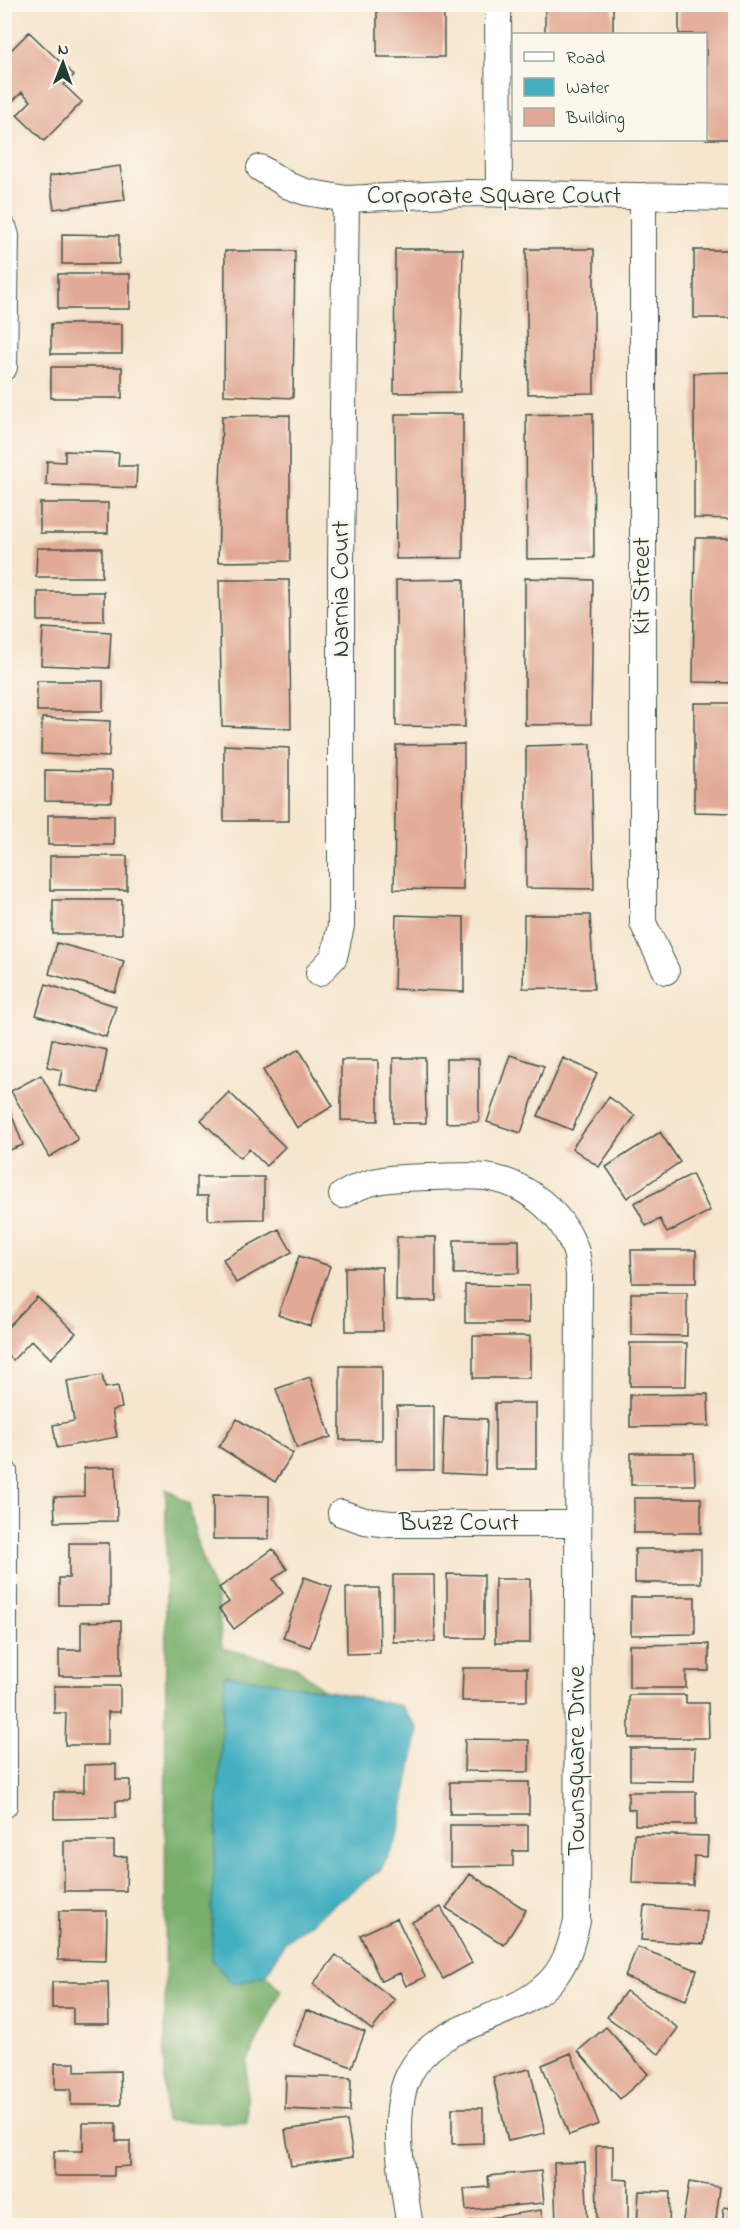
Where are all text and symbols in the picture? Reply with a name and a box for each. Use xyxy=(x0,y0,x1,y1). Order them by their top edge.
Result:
north arrow xyxy=(33,33,93,93)
legend xyxy=(512,33,707,141)
text: N xyxy=(58,38,69,62)
text: Road xyxy=(566,46,605,72)
text: Water xyxy=(566,76,610,102)
text: Building xyxy=(565,106,625,133)
street label: Corporate Square Court xyxy=(367,178,621,216)
street label: Narnia Court xyxy=(323,520,361,658)
street label: Kit Street xyxy=(624,537,662,635)
street label: Buzz Court xyxy=(398,1505,519,1543)
street label: Townsquare Drive xyxy=(559,1665,597,1856)

